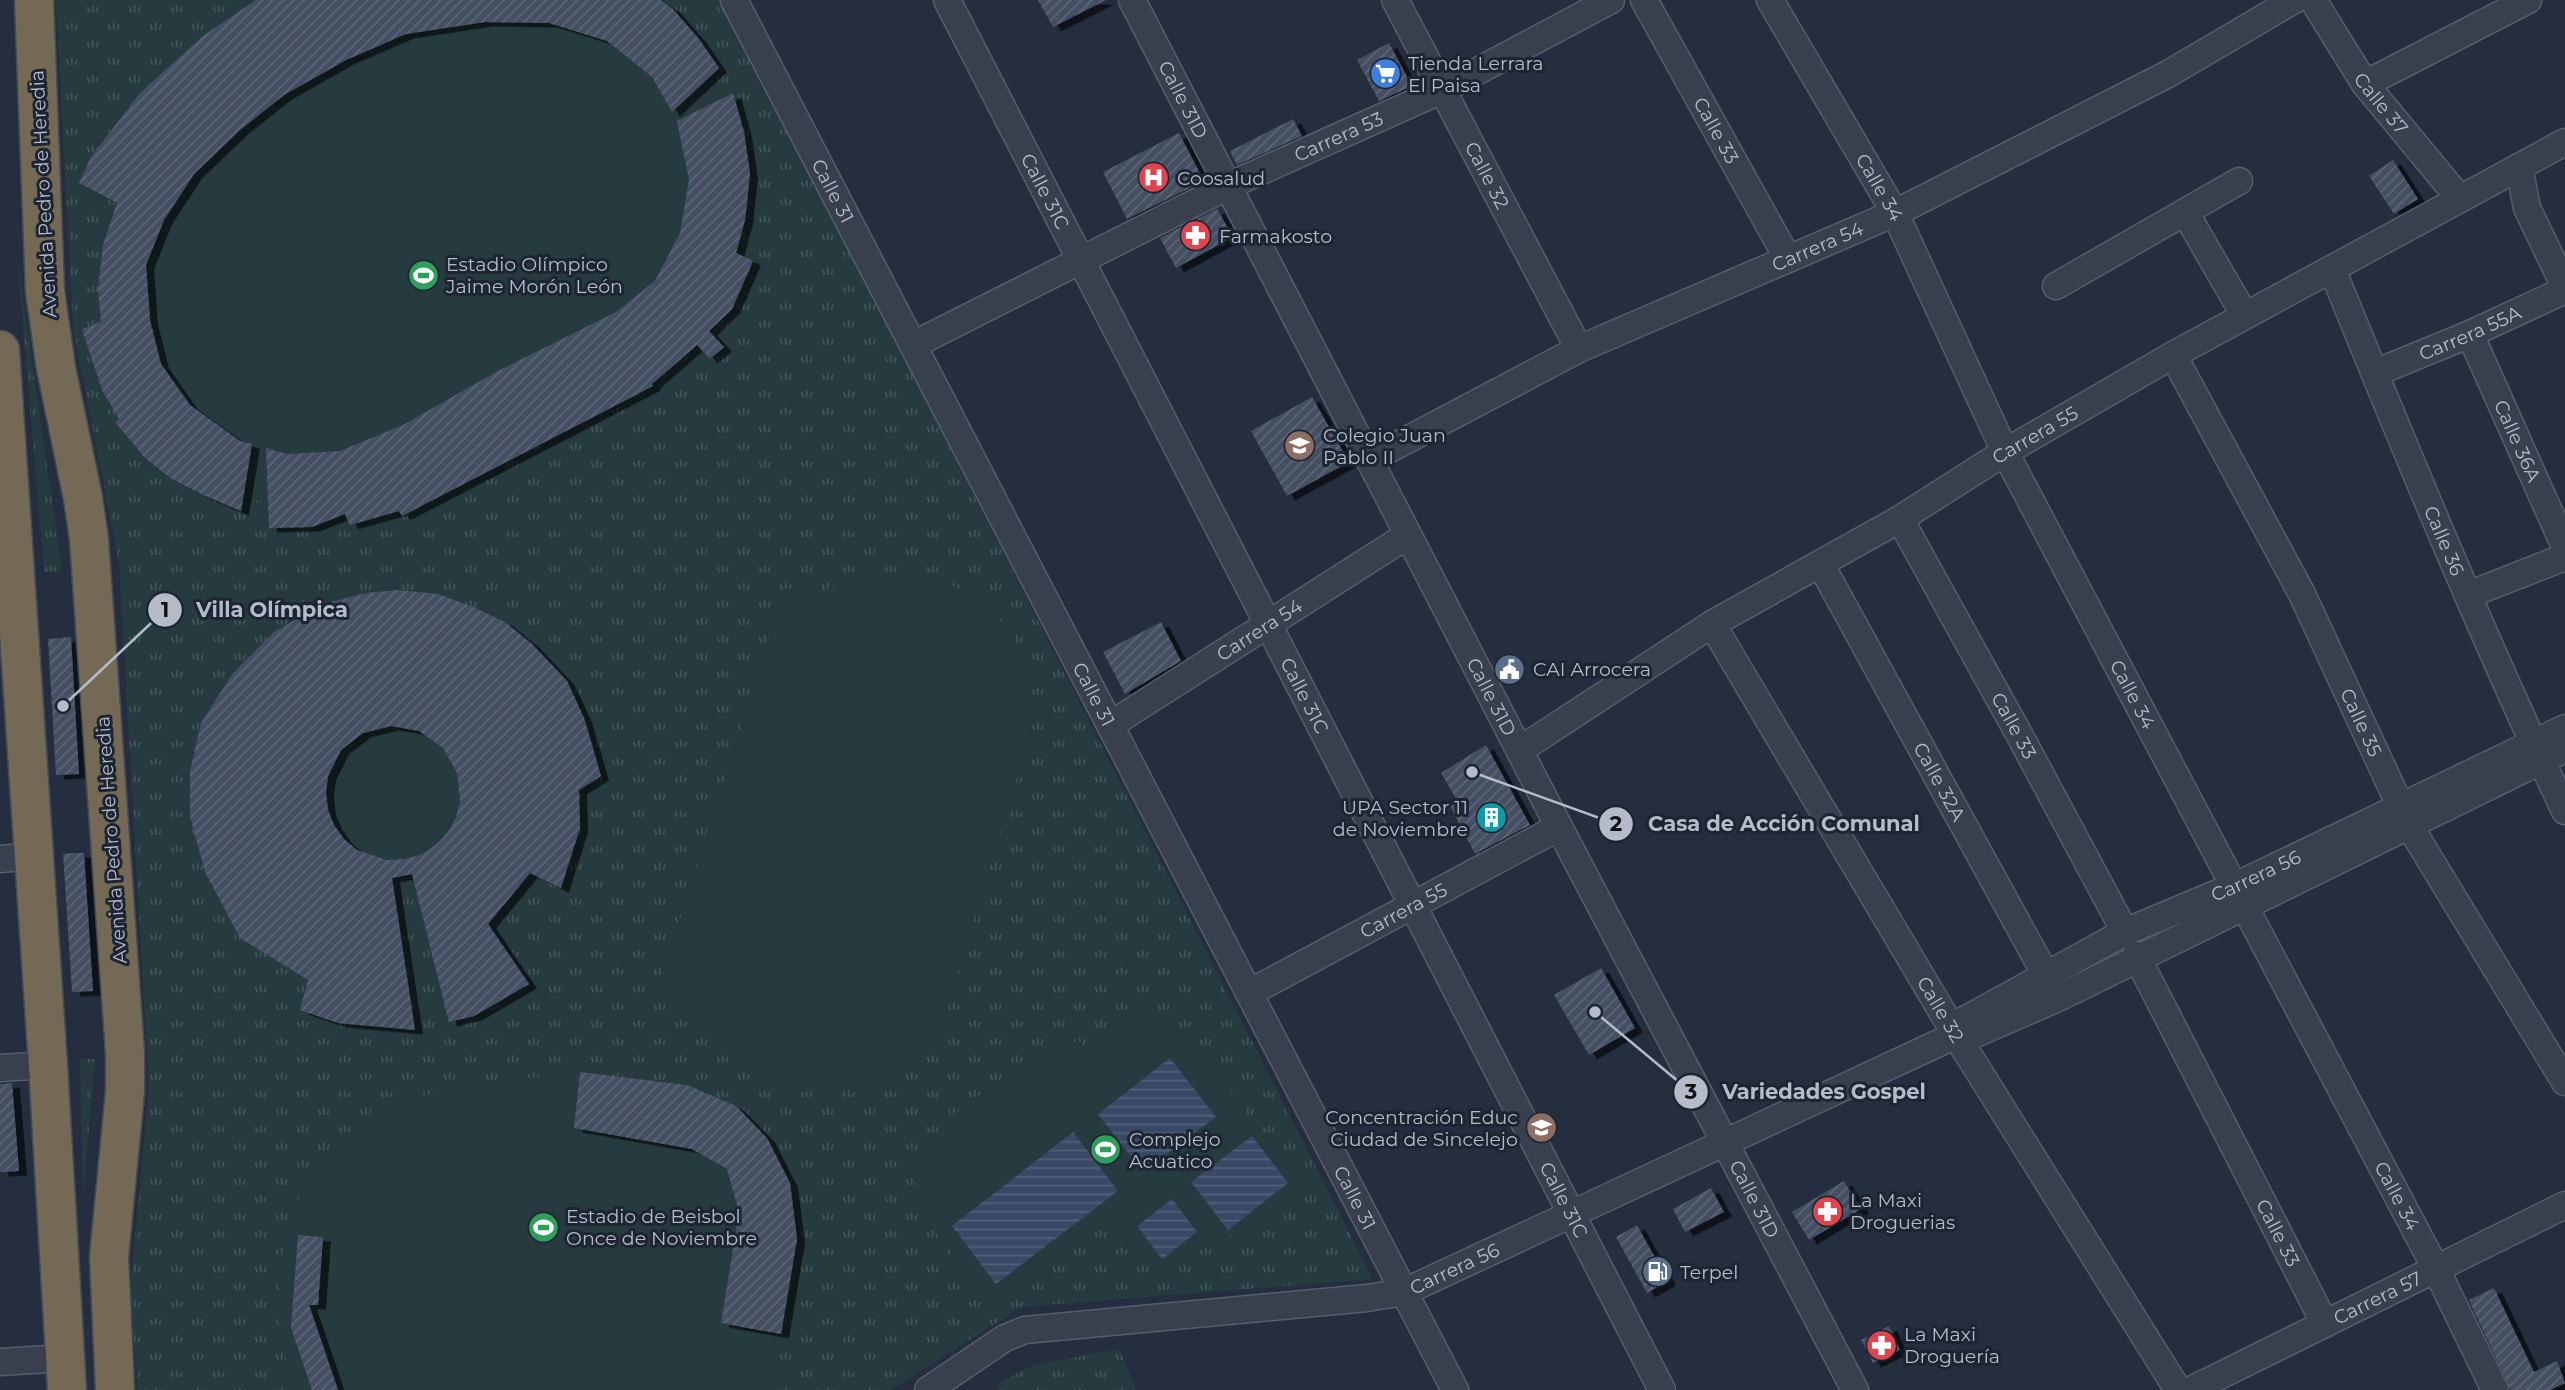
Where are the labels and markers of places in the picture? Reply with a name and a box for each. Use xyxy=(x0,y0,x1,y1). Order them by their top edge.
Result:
place label: Tienda Lerrara El Paisa xyxy=(1408,52,1544,97)
supermarket icon: Tienda Lerrara El Paisa xyxy=(1368,57,1402,91)
hospital icon: Coosalud xyxy=(1137,161,1171,195)
place label: Coosalud xyxy=(1177,167,1265,190)
pharmacy icon: Farmakosto xyxy=(1179,219,1213,253)
place label: Farmakosto xyxy=(1219,225,1332,248)
place label: Estadio Olímpico Jaime Morón León xyxy=(445,253,623,298)
sports icon: Estadio Olímpico Jaime Morón León xyxy=(406,258,440,292)
place label: Colegio Juan Pablo II xyxy=(1323,424,1446,469)
school or university icon: Colegio Juan Pablo II xyxy=(1283,429,1317,463)
callout: Villa Olímpica xyxy=(147,589,362,631)
public building icon: CAI Arrocera xyxy=(1493,652,1527,686)
place label: CAI Arrocera xyxy=(1533,658,1651,681)
place label: UPA Sector 11 de Noviembre xyxy=(1333,796,1468,841)
building icon: UPA Sector 11 de Noviembre xyxy=(1474,801,1508,835)
callout: Casa de Acción Comunal xyxy=(1599,803,1934,845)
callout: Variedades Gospel xyxy=(1674,1071,1940,1113)
place label: Concentración Educ Ciudad de Sincelejo xyxy=(1325,1106,1518,1151)
school or university icon: Concentración Educ Ciudad de Sincelejo xyxy=(1524,1111,1558,1145)
place label: Complejo Acuatico xyxy=(1129,1128,1221,1173)
sports icon: Complejo Acuatico xyxy=(1089,1133,1123,1167)
place label: La Maxi Droguerias xyxy=(1850,1189,1955,1234)
pharmacy icon: La Maxi Droguerias xyxy=(1810,1194,1844,1228)
place label: Estadio de Beisbol Once de Noviembre xyxy=(566,1205,757,1250)
sports icon: Estadio de Beisbol Once de Noviembre xyxy=(526,1210,560,1244)
fuel station icon: Terpel xyxy=(1640,1255,1674,1289)
place label: Terpel xyxy=(1680,1261,1738,1284)
place label: La Maxi Droguería xyxy=(1904,1323,2000,1368)
pharmacy icon: La Maxi Droguería xyxy=(1864,1328,1898,1362)

